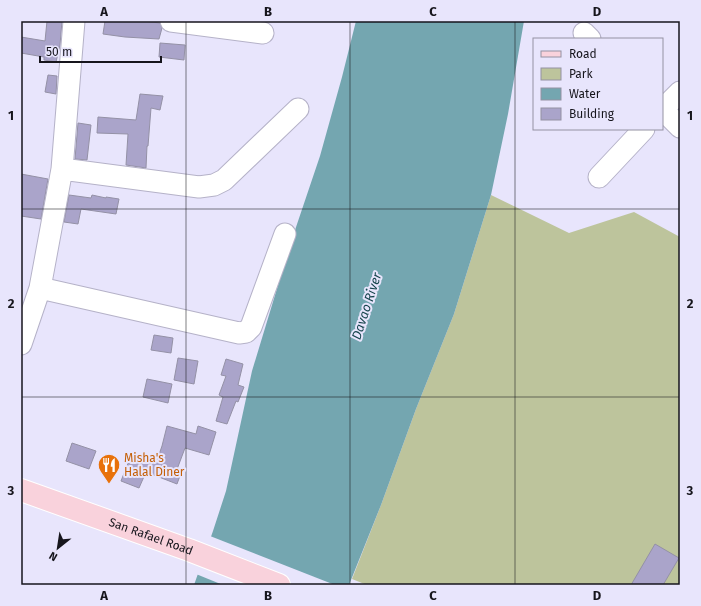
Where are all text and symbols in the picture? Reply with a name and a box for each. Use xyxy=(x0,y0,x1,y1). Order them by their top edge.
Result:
text: A xyxy=(99,4,108,19)
text: B xyxy=(264,4,272,19)
text: C xyxy=(429,4,437,19)
text: D xyxy=(593,4,602,19)
scale bar xyxy=(40,38,161,64)
legend xyxy=(533,38,663,130)
text: 50 m xyxy=(46,45,72,59)
text: Road xyxy=(569,47,597,61)
text: Park xyxy=(569,67,593,81)
text: Water xyxy=(569,87,601,101)
text: Building xyxy=(569,107,615,121)
text: 1 xyxy=(8,108,14,123)
text: 1 xyxy=(687,108,693,123)
water label: Davao River xyxy=(349,270,385,342)
text: 2 xyxy=(8,296,15,311)
text: 2 xyxy=(687,296,694,311)
place label: Misha's Halal Diner xyxy=(124,451,185,479)
restaurant icon: Misha's Halal Diner xyxy=(96,452,122,485)
text: 3 xyxy=(7,483,15,498)
text: 3 xyxy=(686,483,694,498)
street label: San Rafael Road xyxy=(107,515,195,558)
north arrow xyxy=(38,528,78,568)
text: N xyxy=(47,549,60,564)
text: A xyxy=(99,588,108,603)
text: B xyxy=(264,588,272,603)
text: C xyxy=(429,588,437,603)
text: D xyxy=(593,588,602,603)

